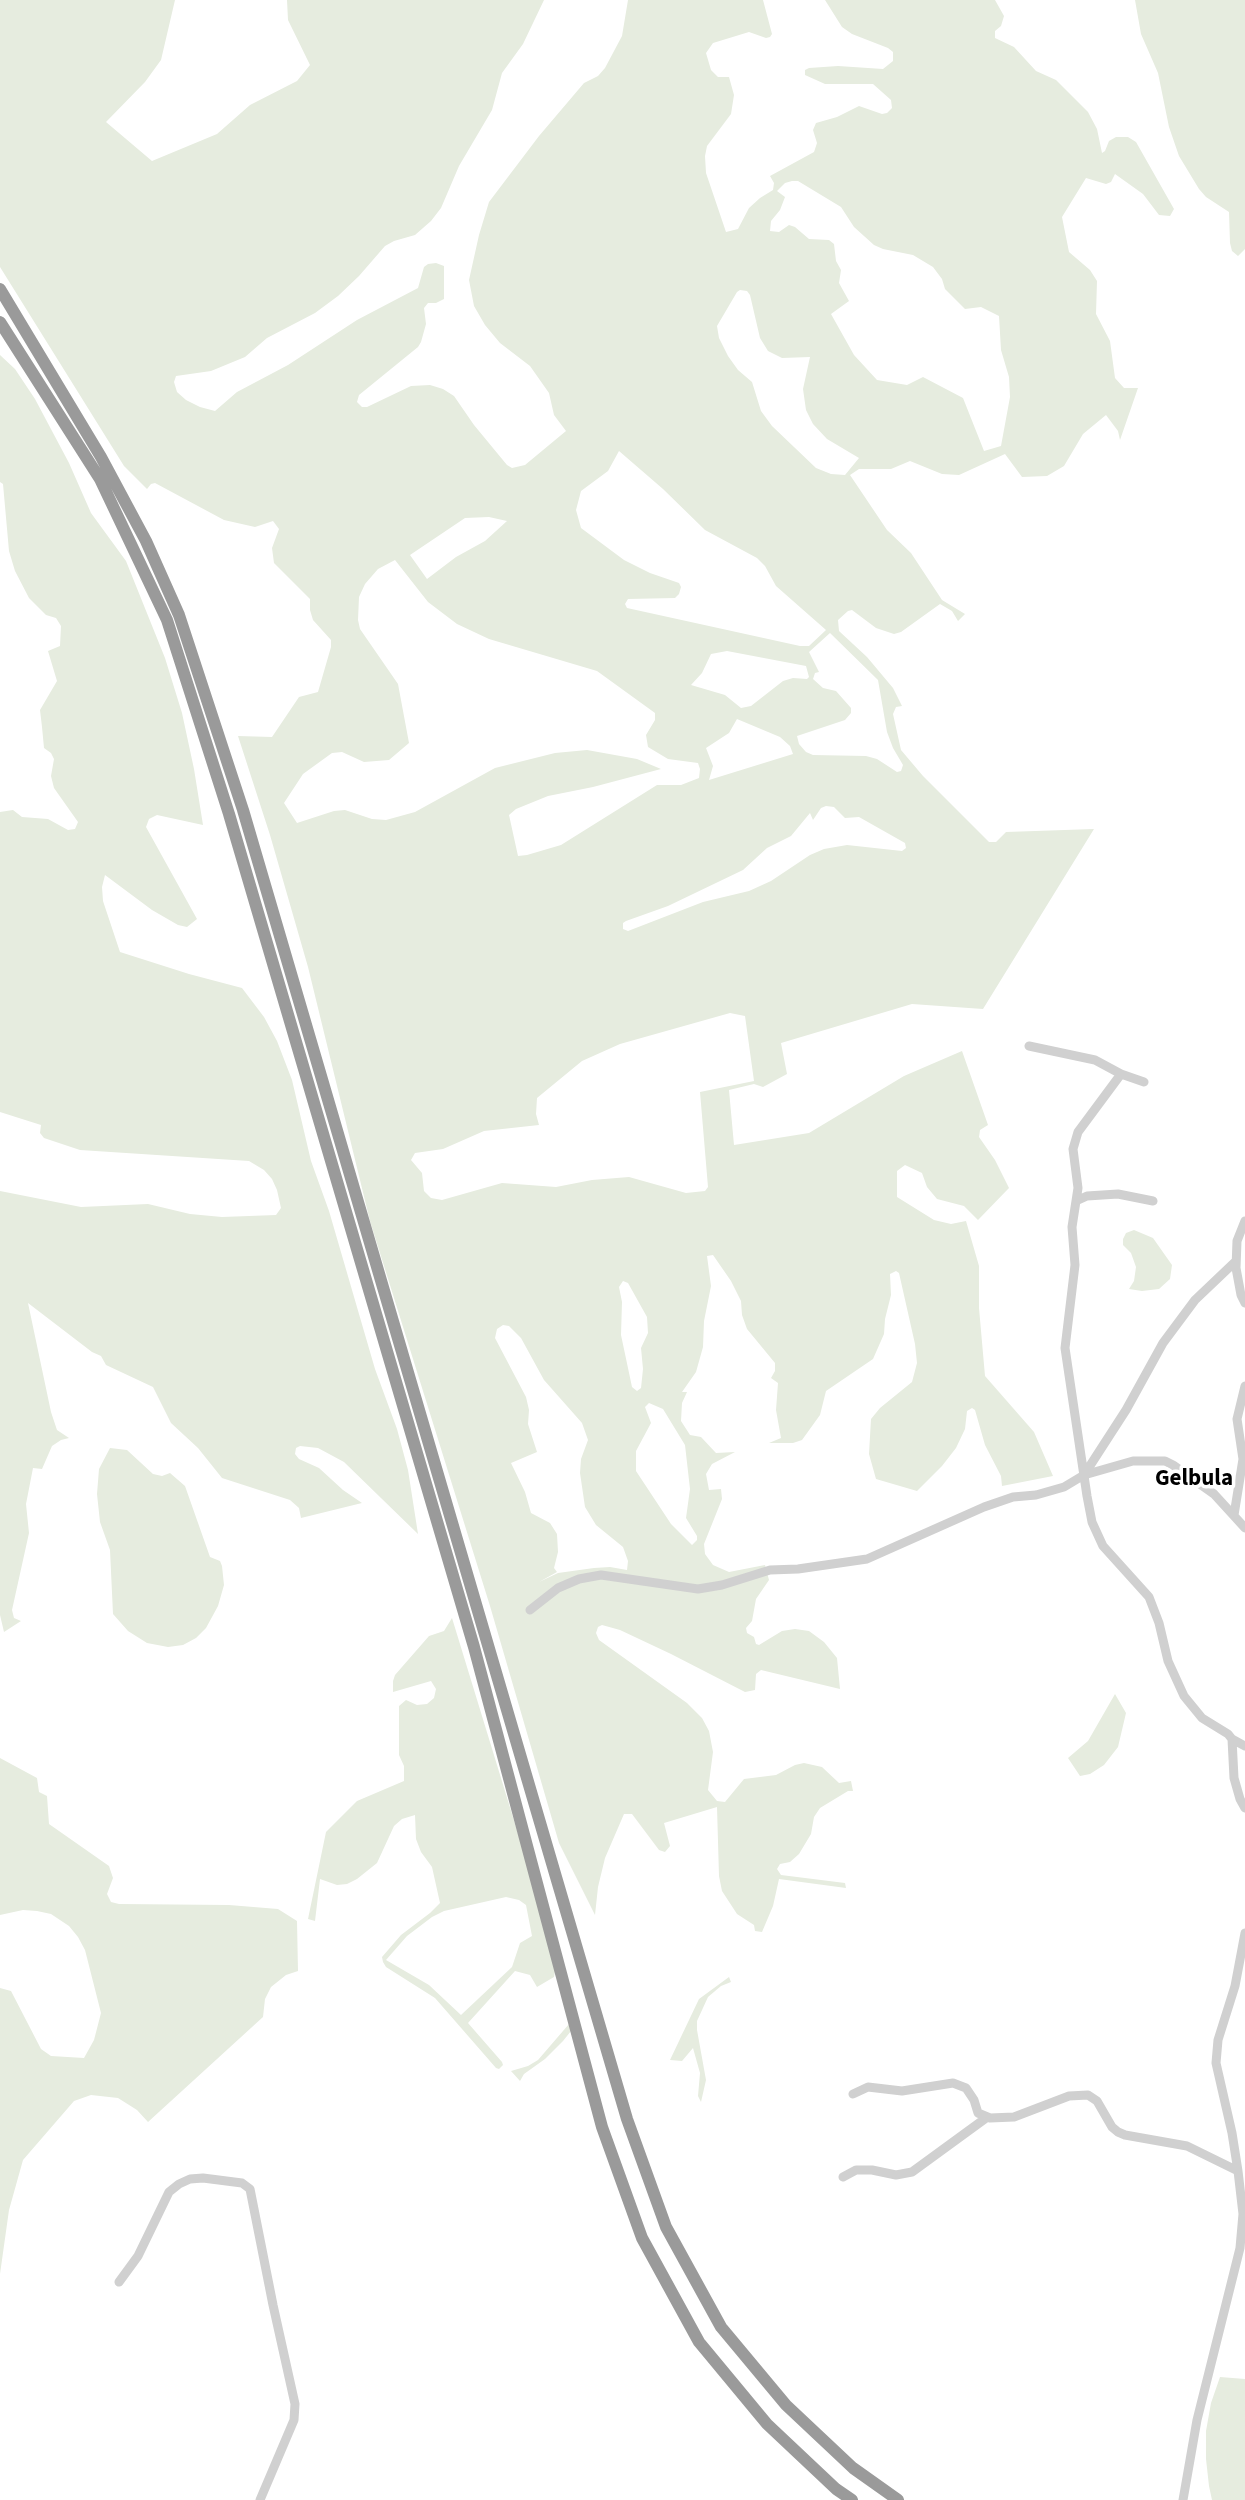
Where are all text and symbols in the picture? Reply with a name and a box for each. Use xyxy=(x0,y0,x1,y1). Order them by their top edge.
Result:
district label: Gelbula xyxy=(1155,1466,1233,1494)

